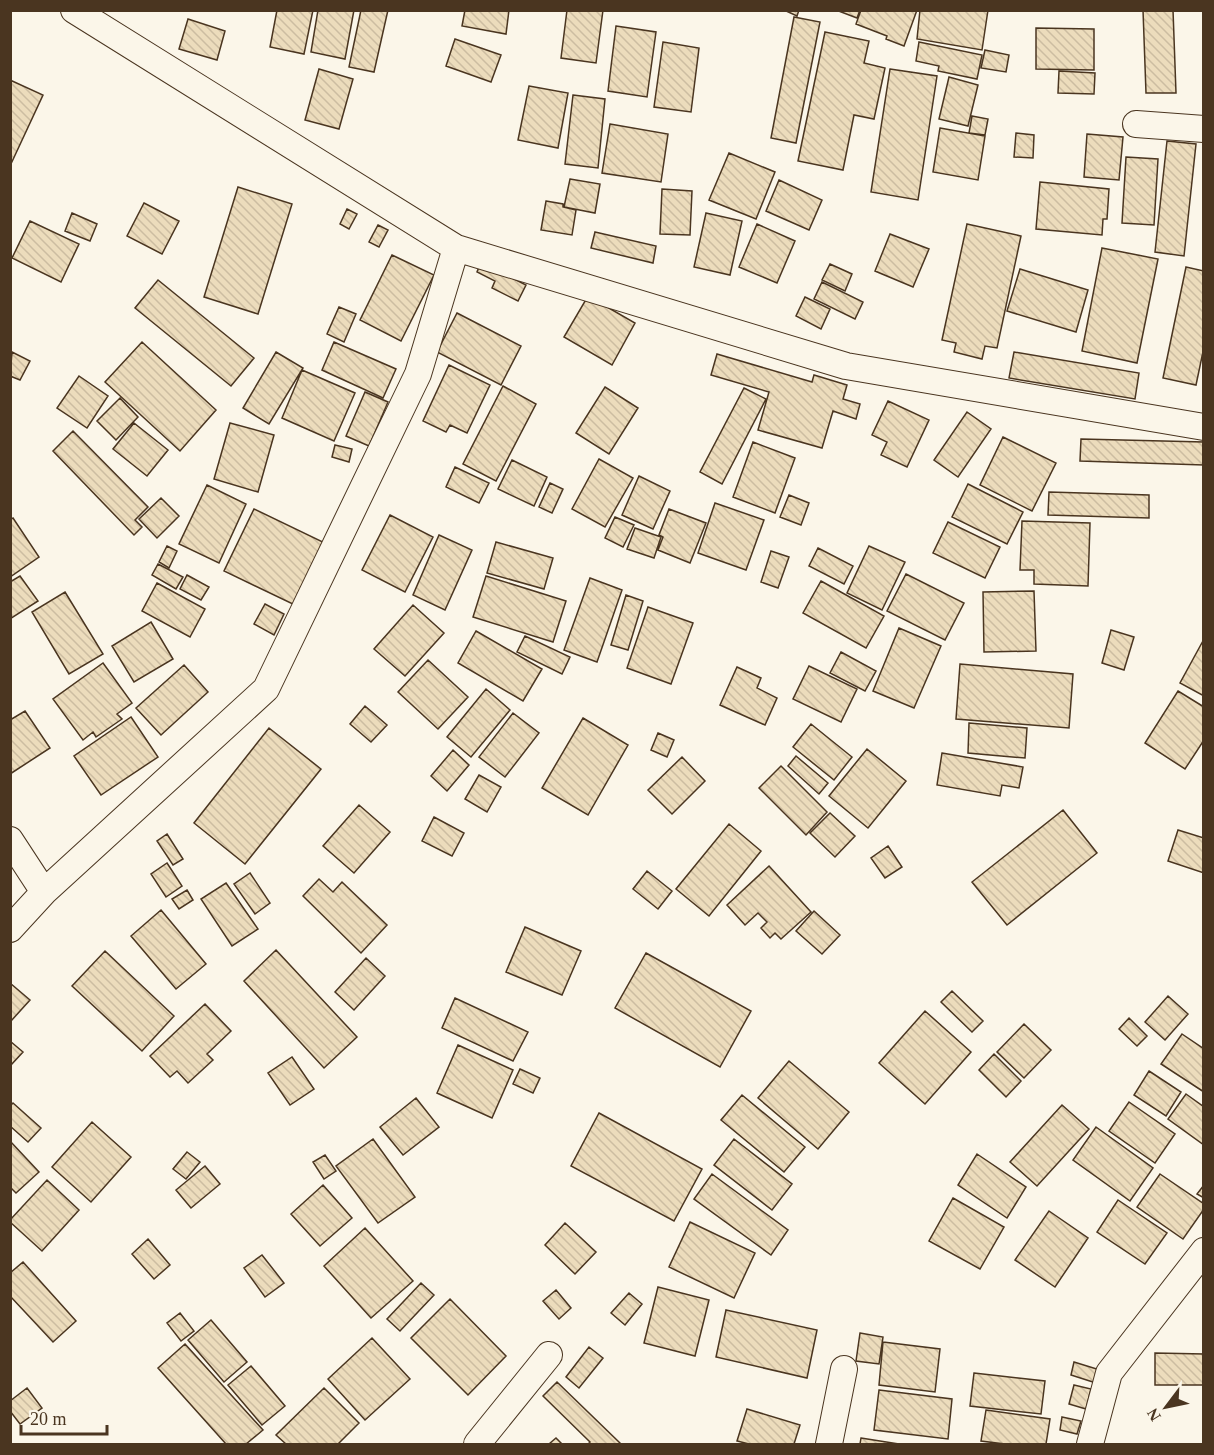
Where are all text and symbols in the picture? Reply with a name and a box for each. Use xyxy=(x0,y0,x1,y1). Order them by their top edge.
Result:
north arrow xyxy=(1136,1377,1196,1437)
scale bar xyxy=(21,1398,106,1436)
text: N xyxy=(1143,1405,1164,1424)
text: 20 m xyxy=(30,1409,67,1429)

